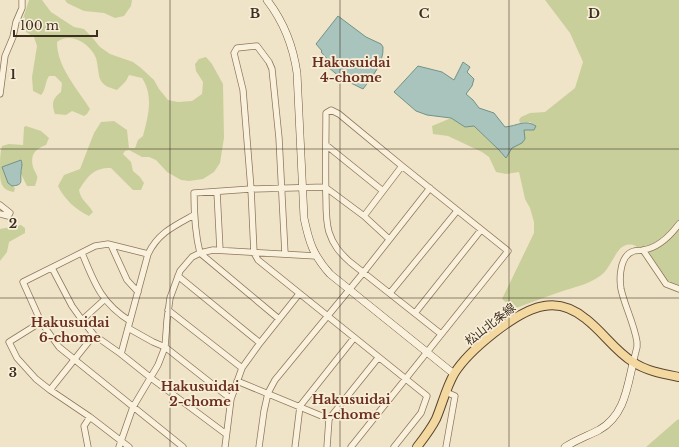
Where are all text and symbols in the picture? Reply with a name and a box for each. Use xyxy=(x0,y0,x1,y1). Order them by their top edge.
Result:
text: B xyxy=(250,5,260,22)
text: C xyxy=(419,5,430,22)
text: D xyxy=(588,5,600,22)
scale bar xyxy=(14,12,97,38)
text: 100 m xyxy=(20,18,59,33)
district label: Hakusuidai 4-chome xyxy=(312,54,391,86)
text: 1 xyxy=(10,66,16,83)
text: 2 xyxy=(9,215,17,232)
street label: 松山北条線 xyxy=(462,300,518,348)
district label: Hakusuidai 6-chome xyxy=(31,314,110,346)
text: 3 xyxy=(9,364,17,381)
district label: Hakusuidai 2-chome xyxy=(161,378,240,410)
district label: Hakusuidai 1-chome xyxy=(312,391,391,423)

